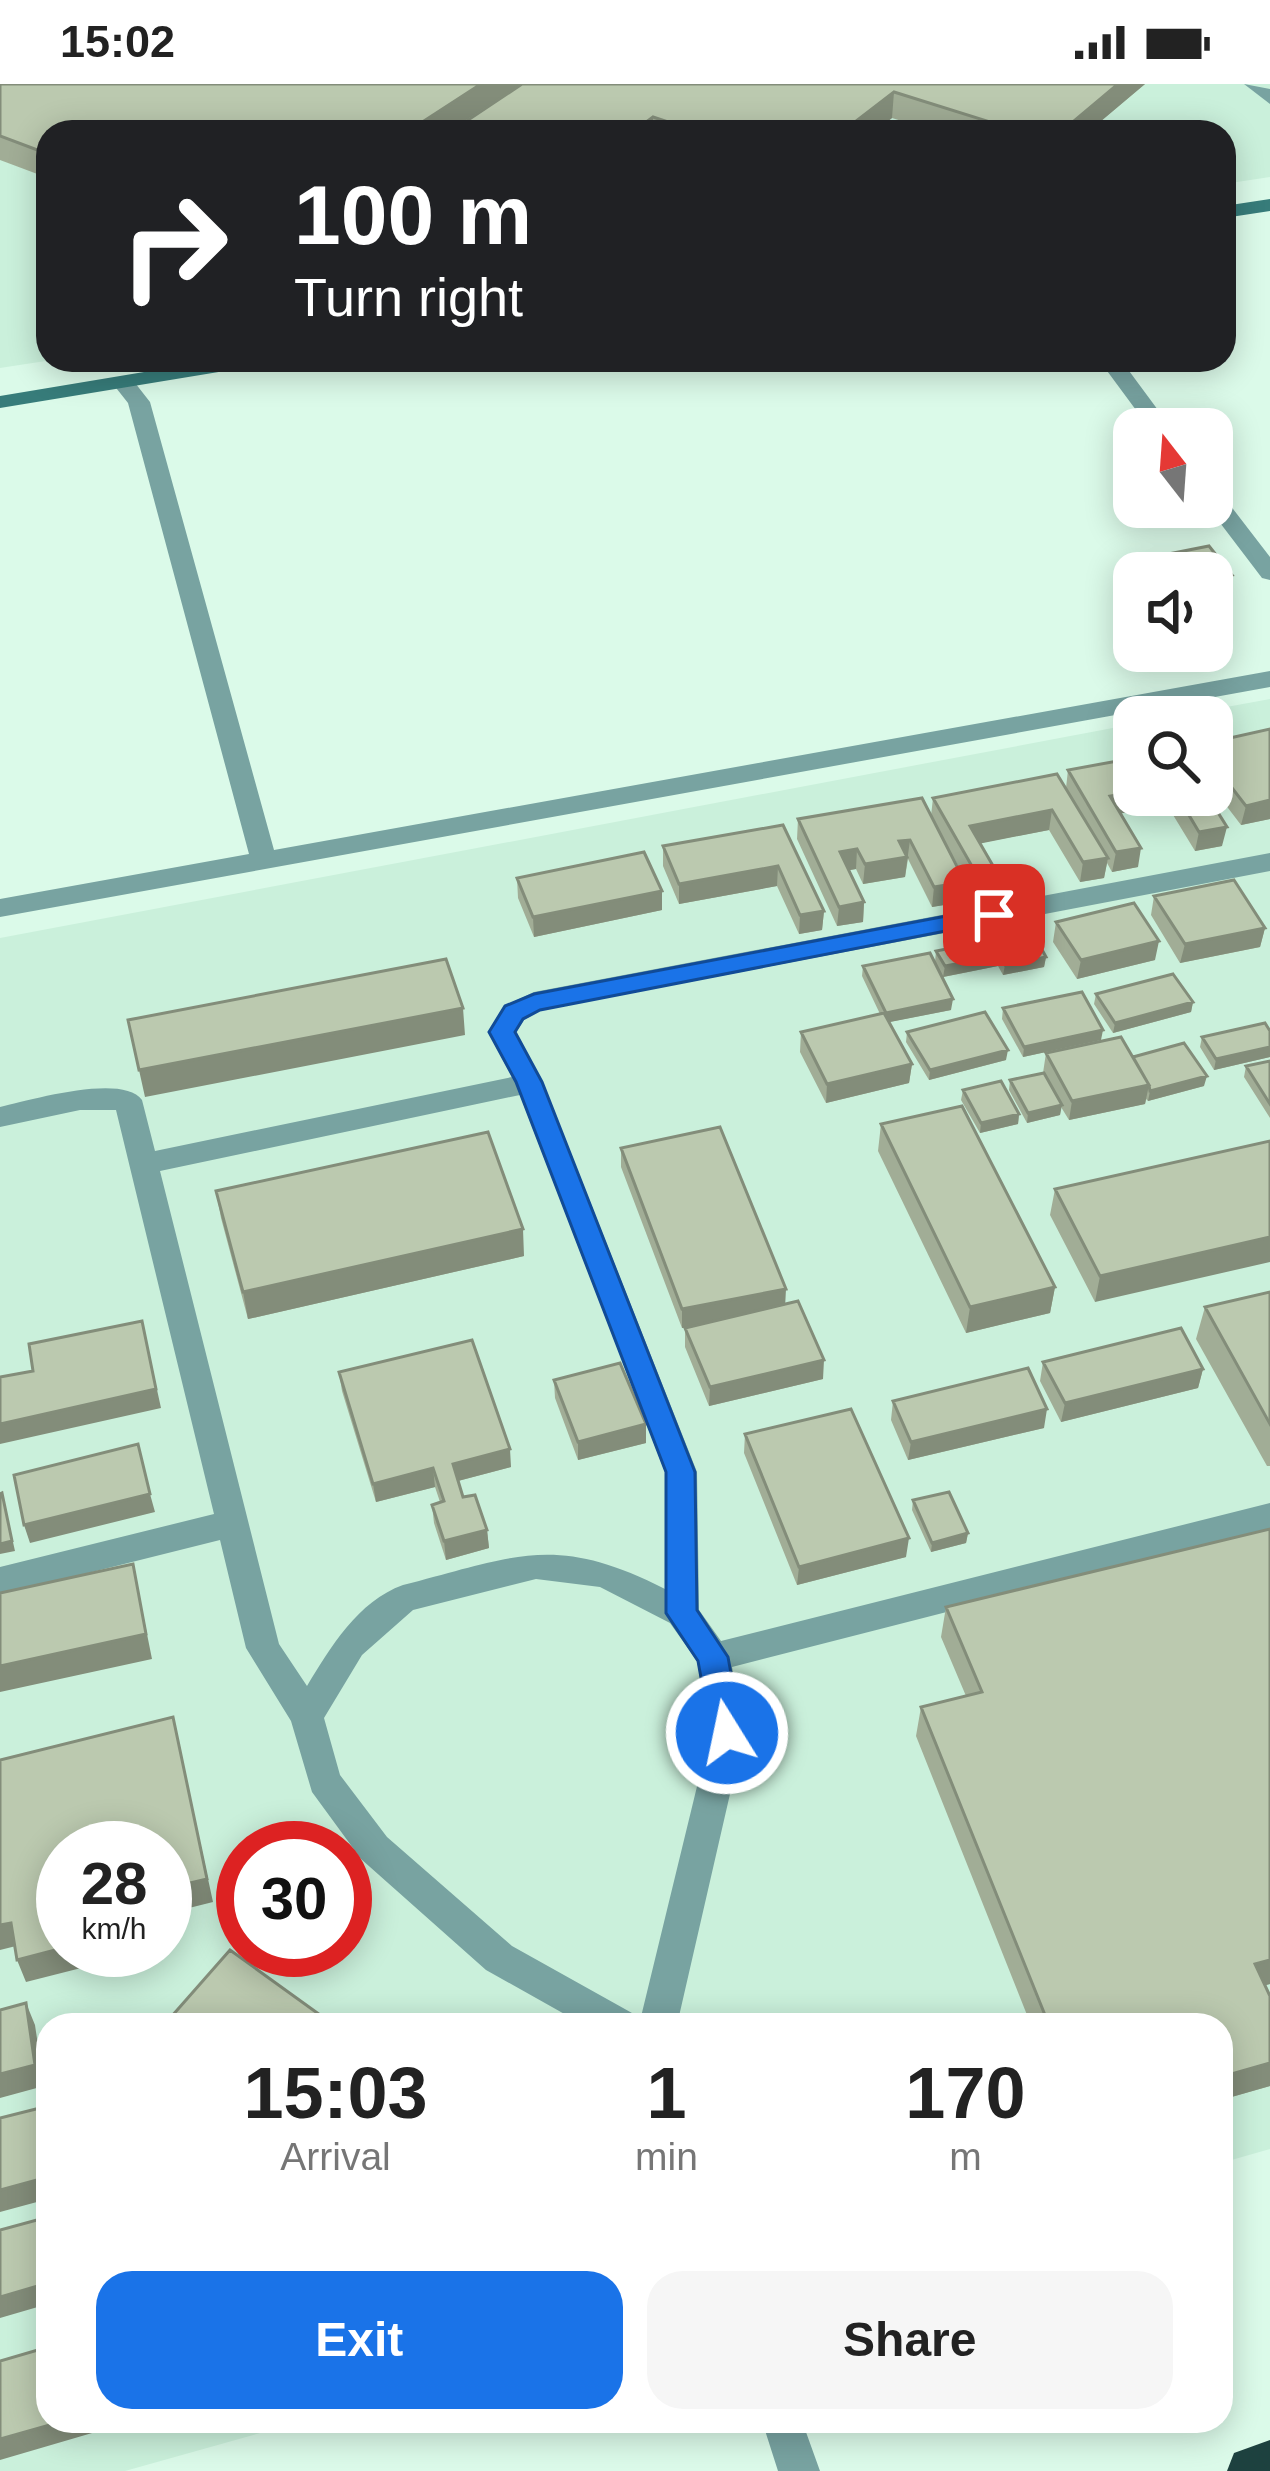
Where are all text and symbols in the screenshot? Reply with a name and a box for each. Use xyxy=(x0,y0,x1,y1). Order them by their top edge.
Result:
text: 15:02 xyxy=(60,16,175,67)
icon: right xyxy=(96,168,252,324)
text: 100 m xyxy=(294,168,532,262)
text: Turn right xyxy=(294,267,523,327)
north arrow xyxy=(1113,408,1233,528)
map controls xyxy=(1113,408,1233,816)
button: sound xyxy=(1113,552,1233,672)
button: search xyxy=(1113,696,1233,816)
pin xyxy=(943,864,1045,966)
icon: arrive xyxy=(961,882,1027,948)
position arrow xyxy=(664,1670,790,1796)
speed limit sign: 30 xyxy=(216,1821,372,1977)
text: 28 xyxy=(81,1850,147,1917)
text: km/h xyxy=(81,1912,147,1945)
text: 15:03 xyxy=(243,2053,428,2133)
text: 1 xyxy=(646,2053,687,2133)
text: 170 xyxy=(905,2053,1026,2133)
text: Arrival xyxy=(280,2135,391,2178)
text: min xyxy=(635,2135,698,2178)
text: m xyxy=(949,2135,982,2178)
button: Exit xyxy=(96,2271,623,2409)
button: Share xyxy=(647,2271,1173,2409)

